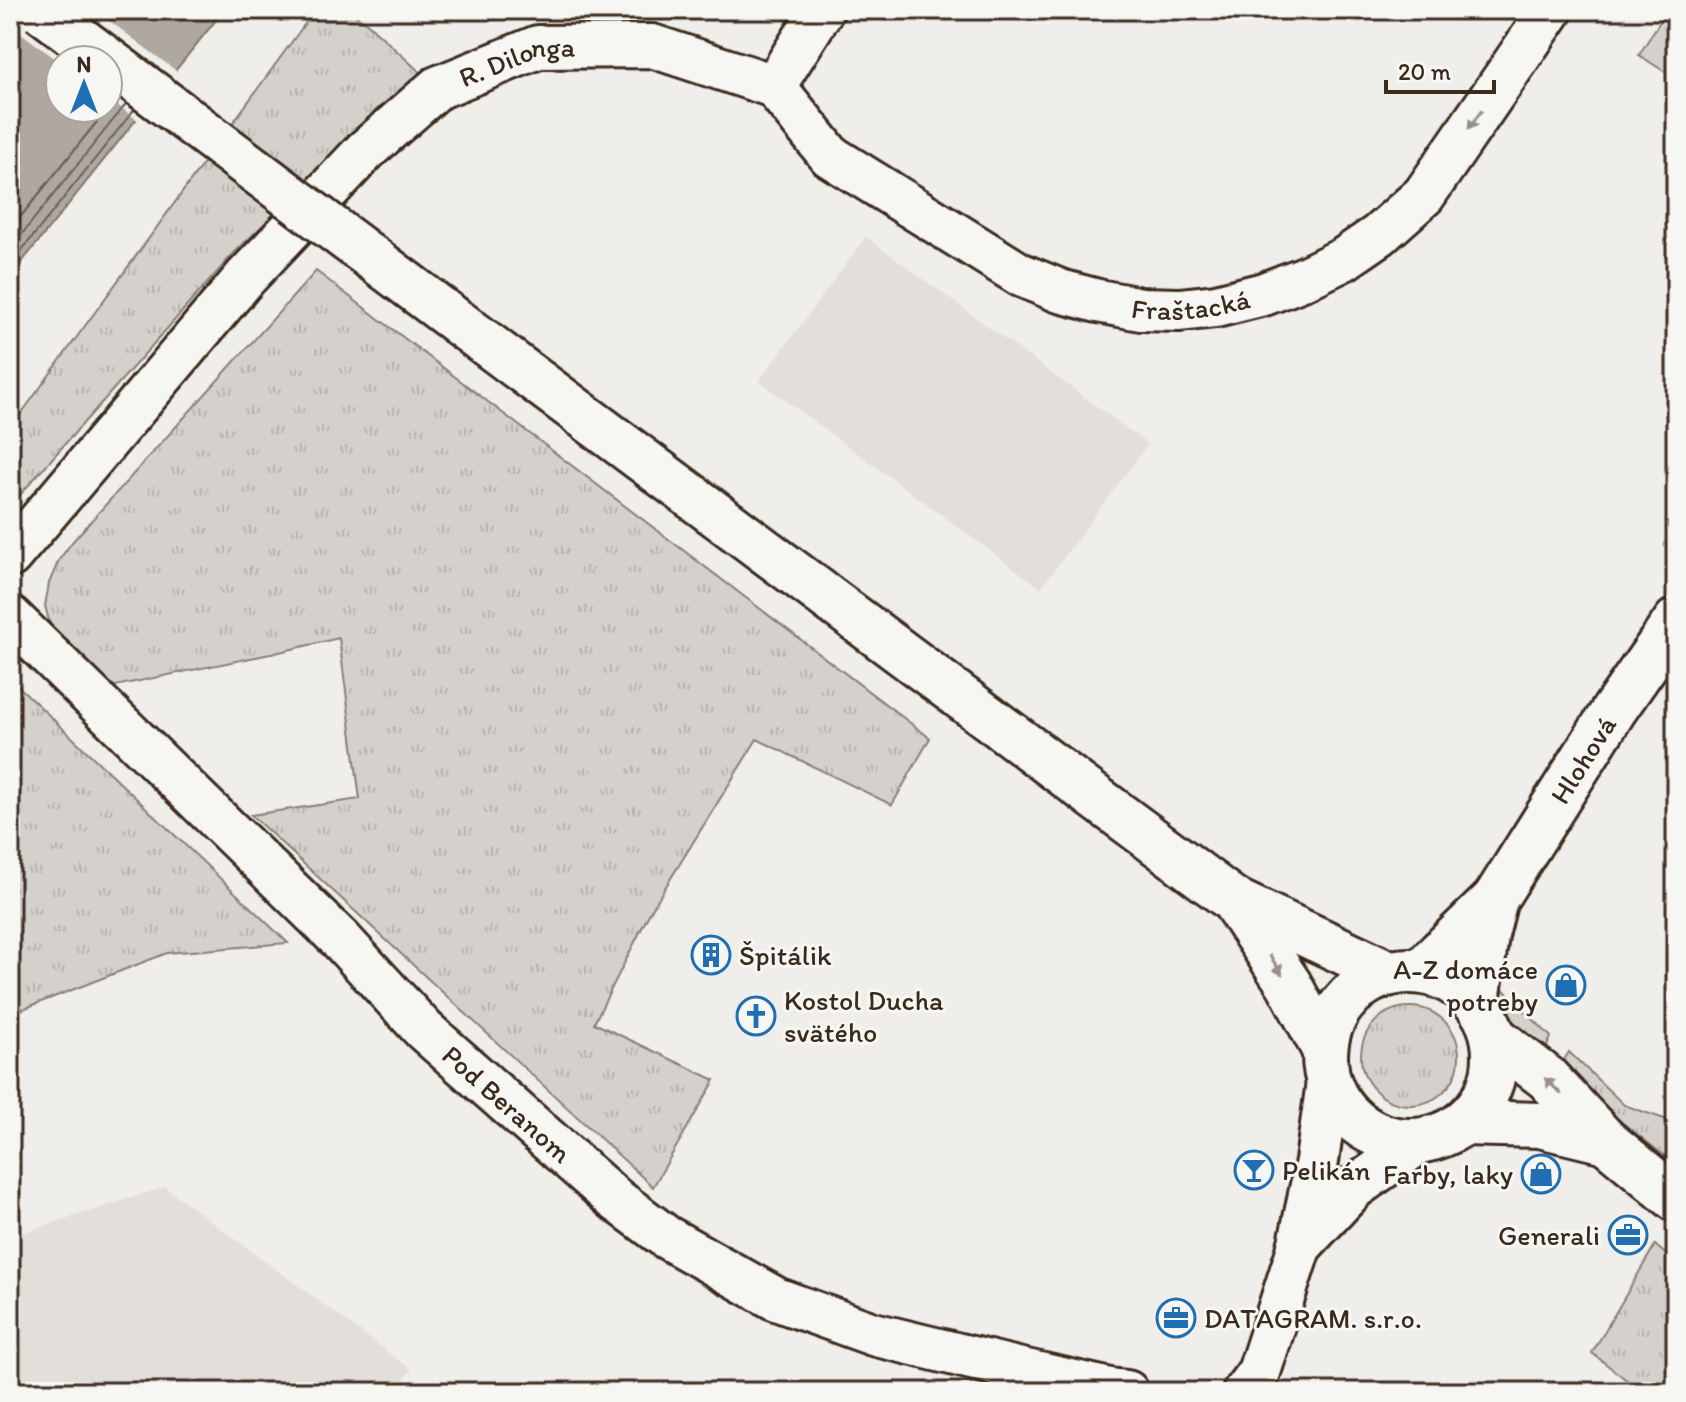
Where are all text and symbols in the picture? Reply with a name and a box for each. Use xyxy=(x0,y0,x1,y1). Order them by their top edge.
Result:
street label: R. Dilonga xyxy=(454,30,576,94)
north arrow xyxy=(44,44,124,124)
scale bar xyxy=(1386,44,1494,94)
text: N xyxy=(77,51,91,78)
text: 20 m xyxy=(1398,57,1451,86)
one-way arrow xyxy=(1468,110,1483,131)
street label: Fraštacká xyxy=(1129,281,1254,327)
street label: Hlohová xyxy=(1542,709,1623,810)
building icon: Špitálik xyxy=(690,934,732,976)
place label: Špitálik xyxy=(739,938,832,972)
place label: A-Z domáce potreby xyxy=(1393,952,1538,1018)
one-way arrow xyxy=(1269,955,1284,976)
shop icon: A-Z domáce potreby xyxy=(1545,964,1587,1006)
place label: Kostol Ducha svätého xyxy=(784,983,944,1049)
church icon: Kostol Ducha svätého xyxy=(735,995,777,1037)
street label: Pod Beranom xyxy=(436,1037,579,1170)
one-way arrow xyxy=(1544,1077,1563,1095)
bar icon: Pelikán xyxy=(1233,1149,1275,1191)
place label: Pelikán xyxy=(1282,1153,1370,1187)
shop icon: Farby, laky xyxy=(1520,1153,1562,1195)
place label: Farby, laky xyxy=(1383,1157,1513,1191)
office icon: Generali xyxy=(1607,1214,1649,1256)
place label: Generali xyxy=(1498,1218,1600,1252)
office icon: DATAGRAM. s.r.o. xyxy=(1155,1297,1197,1339)
place label: DATAGRAM. s.r.o. xyxy=(1204,1301,1422,1335)

